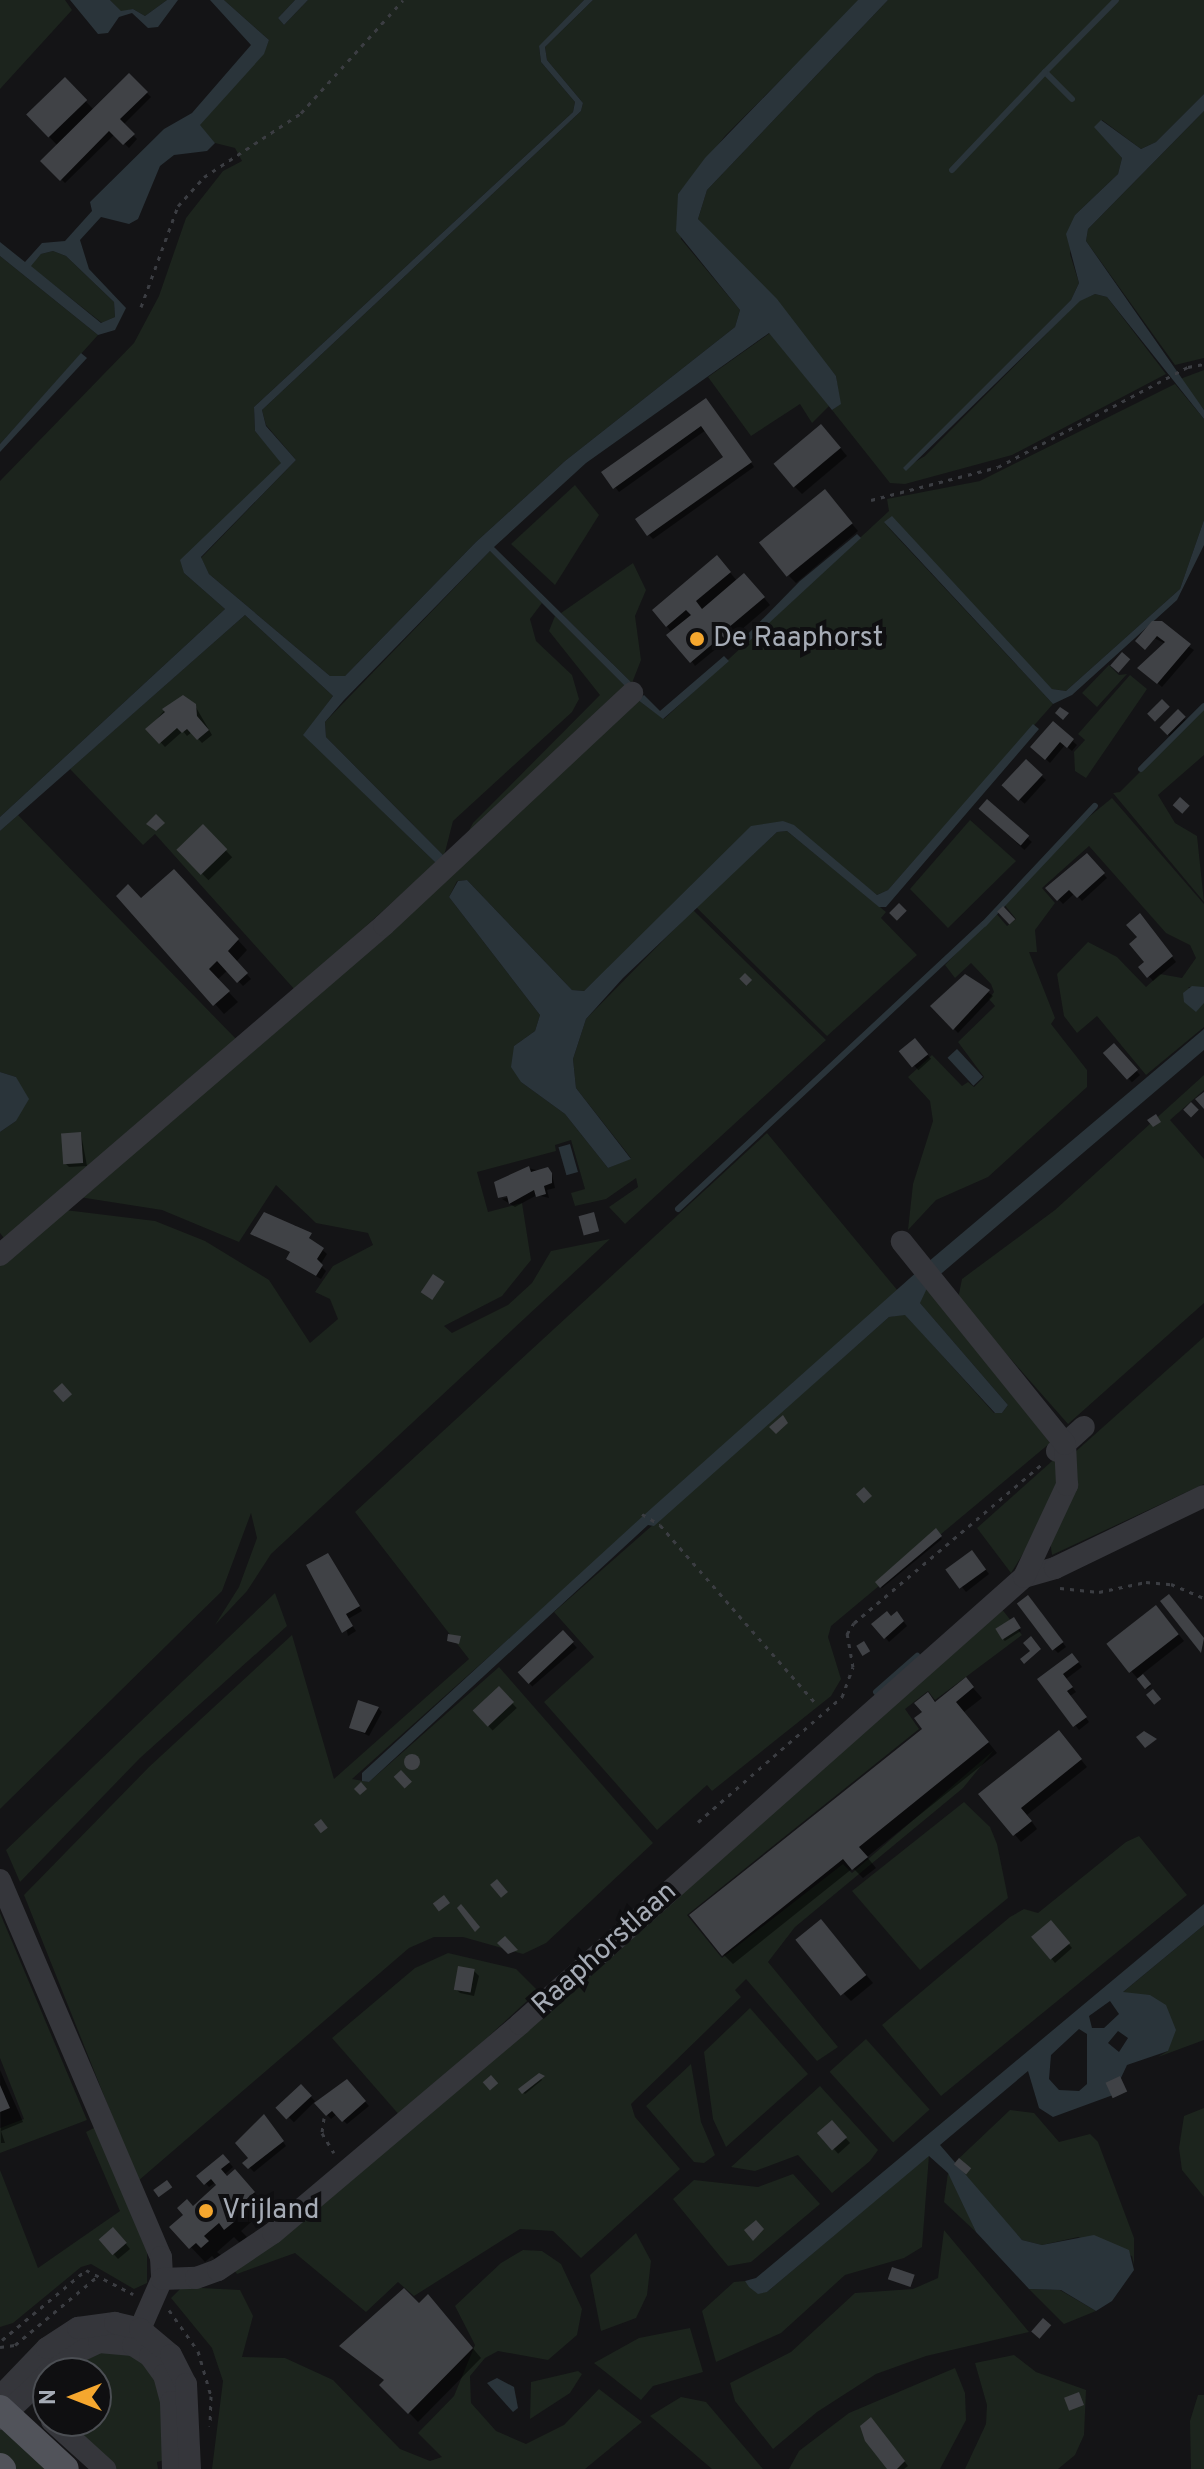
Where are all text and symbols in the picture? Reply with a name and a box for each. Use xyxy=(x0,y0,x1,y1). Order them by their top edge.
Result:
place label: De Raaphorst xyxy=(713,622,883,656)
marker: De Raaphorst xyxy=(688,630,706,648)
street label: Raaphorstlaan xyxy=(526,1876,684,2022)
place label: Vrijland xyxy=(222,2194,319,2228)
marker: Vrijland xyxy=(197,2202,215,2220)
north arrow xyxy=(32,2357,112,2437)
text: N xyxy=(36,2389,63,2405)

